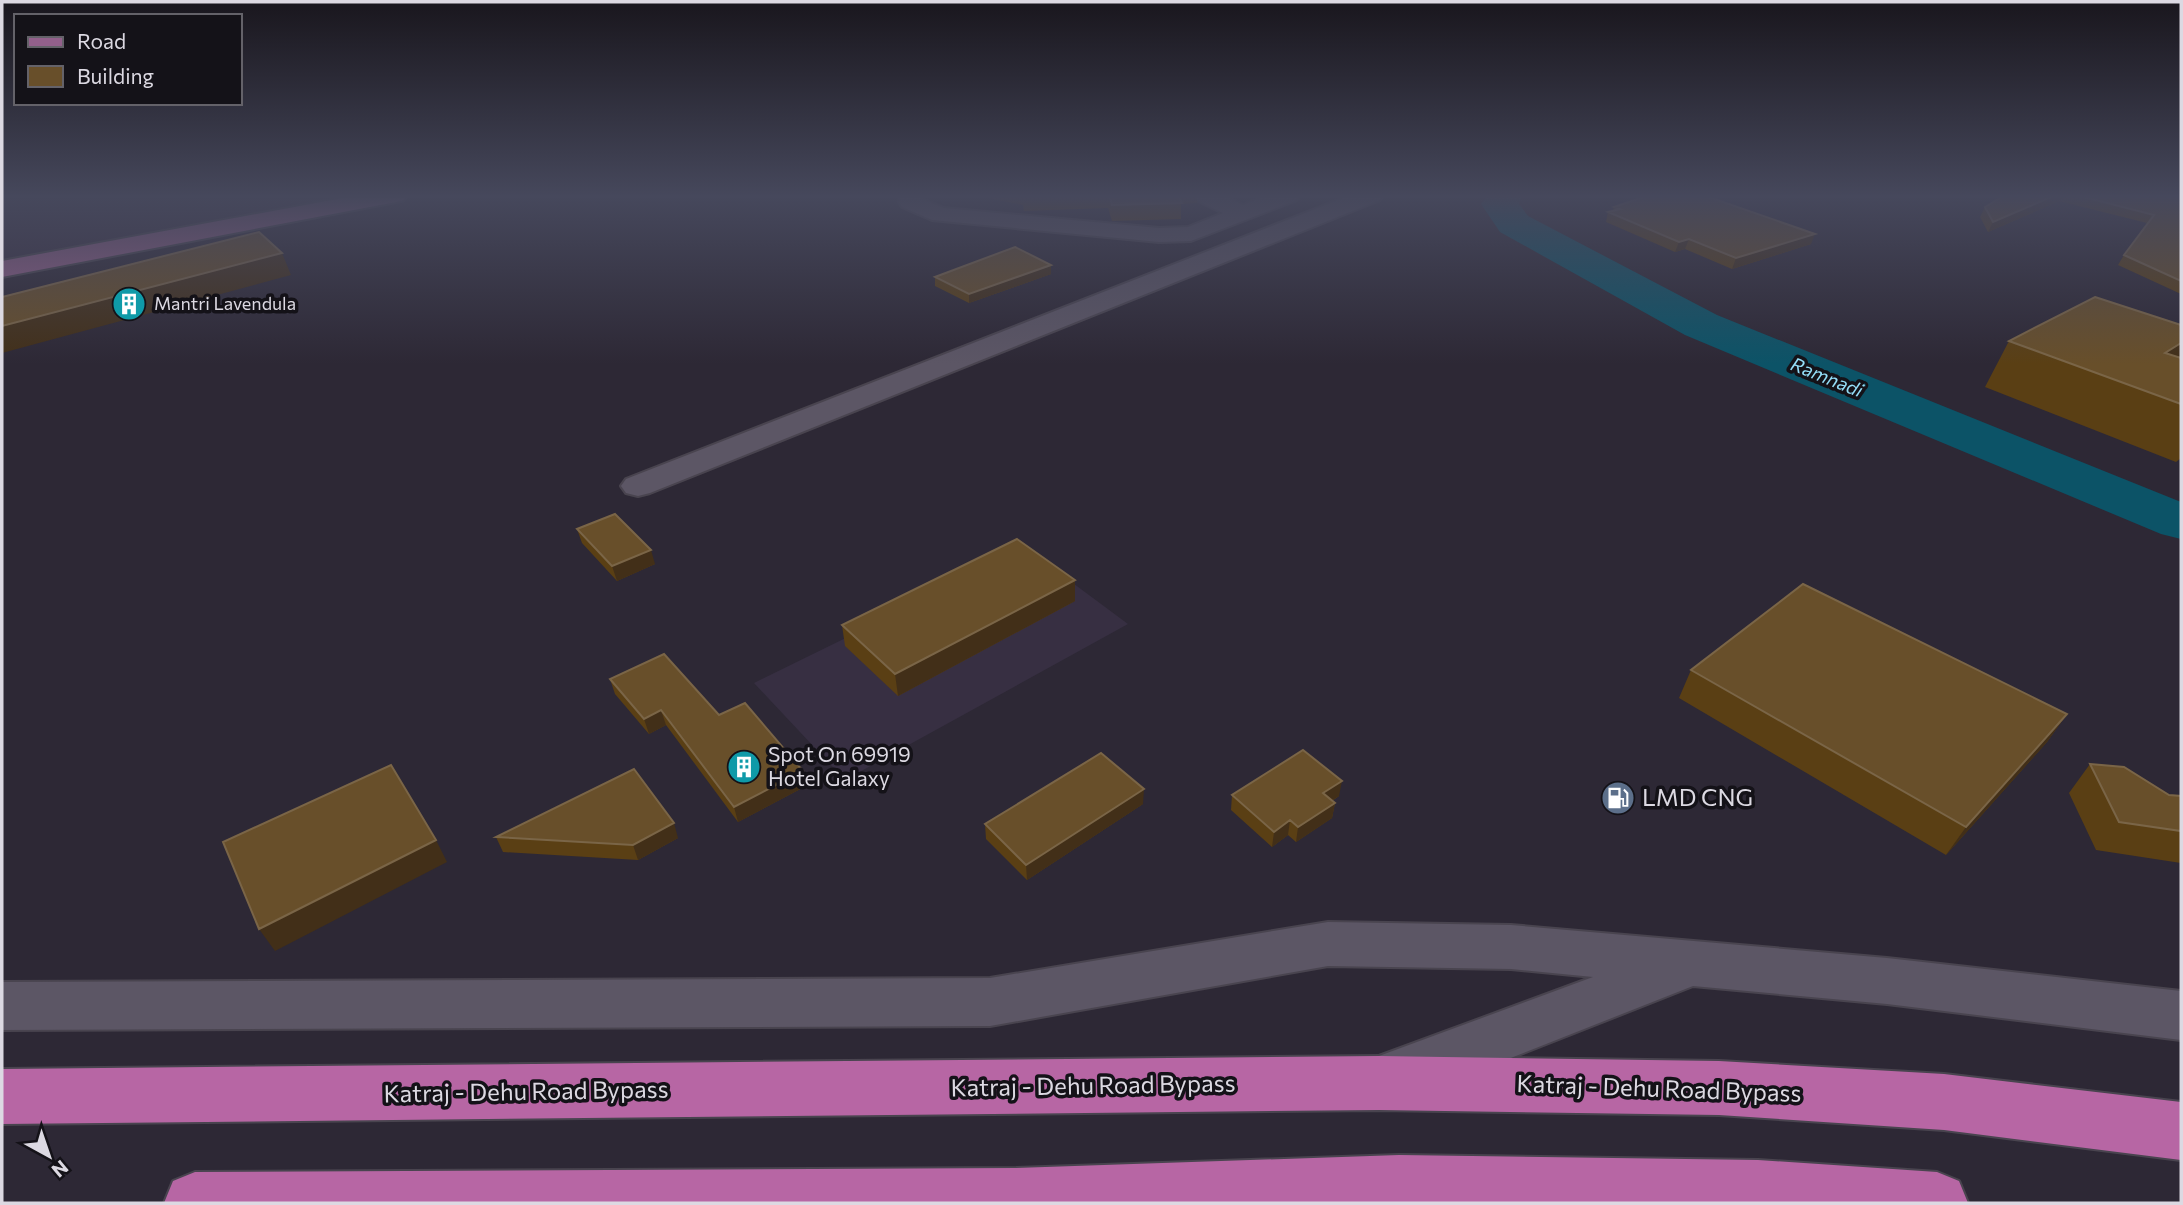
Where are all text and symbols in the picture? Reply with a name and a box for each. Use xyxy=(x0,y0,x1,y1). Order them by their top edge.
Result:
legend xyxy=(14,14,242,105)
text: Road xyxy=(77,28,126,53)
text: Building xyxy=(77,63,154,88)
building icon: Mantri Lavendula xyxy=(110,285,148,323)
place label: Mantri Lavendula xyxy=(154,292,296,314)
water label: Ramnadi xyxy=(1788,352,1868,402)
place label: Spot On 69919 Hotel Galaxy xyxy=(768,741,911,790)
building icon: Spot On 69919 Hotel Galaxy xyxy=(725,748,763,786)
fuel station icon: LMD CNG xyxy=(1599,779,1637,817)
place label: LMD CNG xyxy=(1642,782,1753,811)
street label: Katraj - Dehu Road Bypass xyxy=(950,1068,1236,1101)
street label: Katraj - Dehu Road Bypass xyxy=(1516,1068,1802,1107)
street label: Katraj - Dehu Road Bypass xyxy=(383,1074,669,1107)
north arrow xyxy=(14,1121,84,1191)
text: N xyxy=(47,1156,73,1183)

